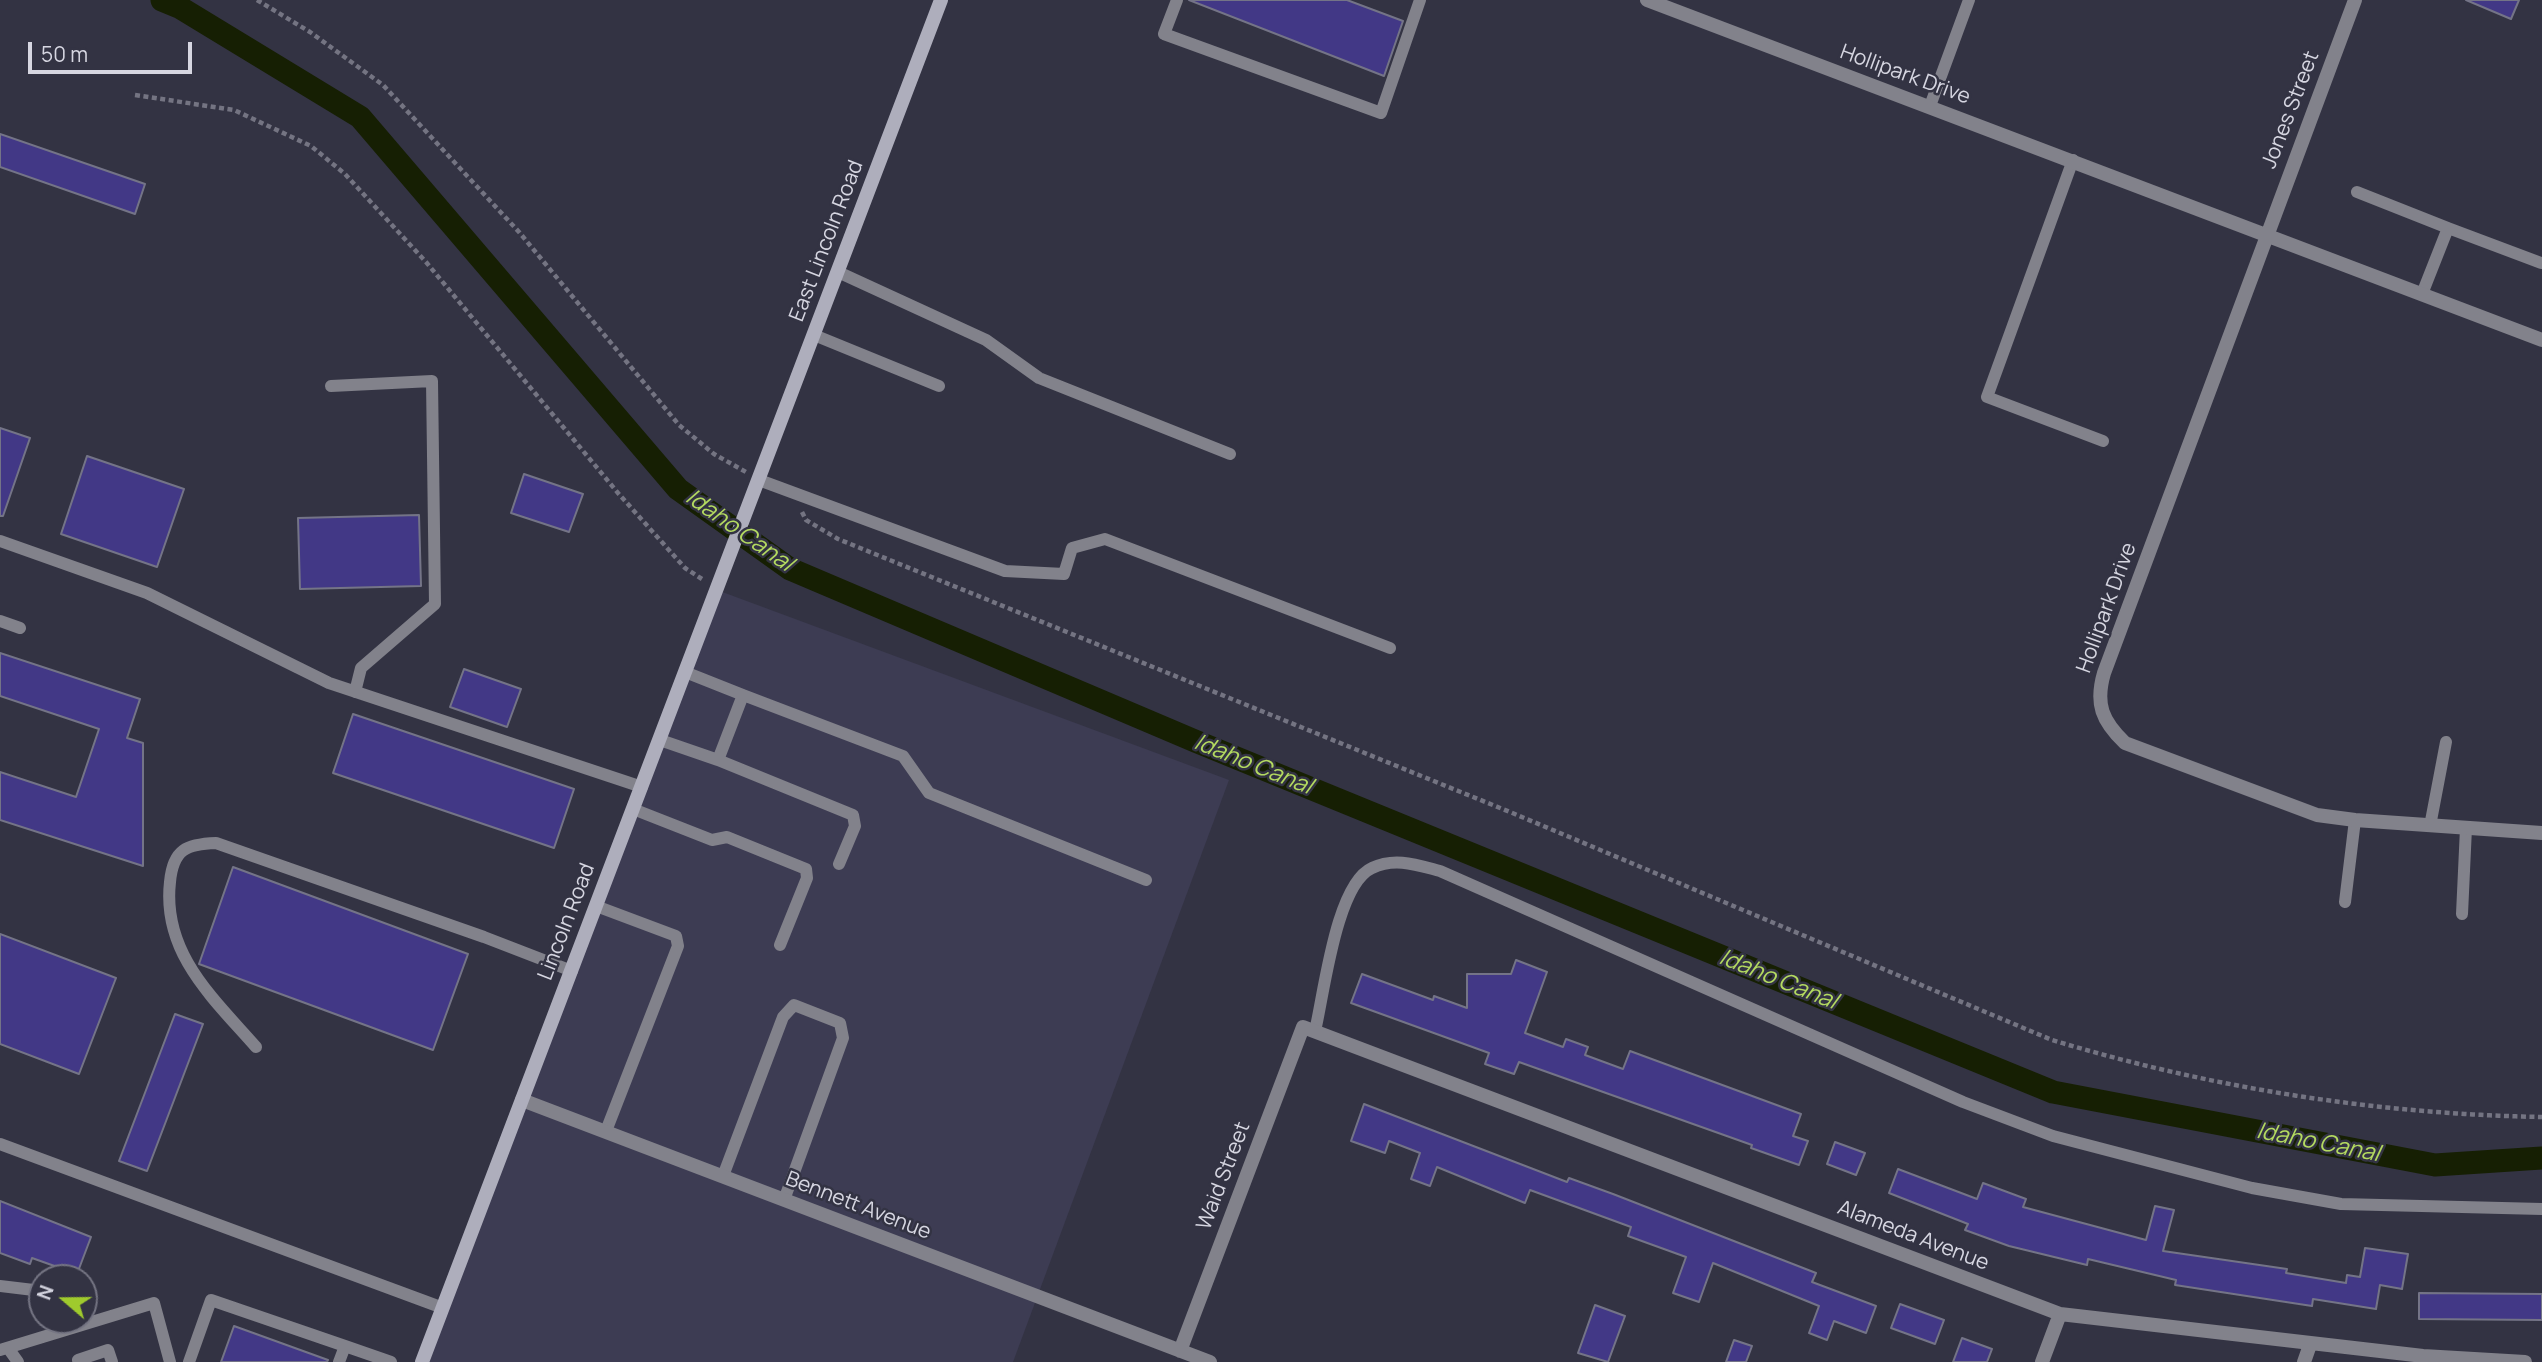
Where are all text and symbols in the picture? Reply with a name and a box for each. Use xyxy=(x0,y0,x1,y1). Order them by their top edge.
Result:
scale bar xyxy=(32,28,196,72)
text: 50 m xyxy=(41,40,88,68)
street label: Hollipark Drive xyxy=(1836,40,1974,110)
street label: Jones Street xyxy=(2257,48,2325,172)
street label: East Lincoln Road xyxy=(785,157,869,325)
water label: Idaho Canal xyxy=(680,484,798,578)
street label: Hollipark Drive xyxy=(2072,539,2142,677)
water label: Idaho Canal xyxy=(1190,729,1316,801)
street label: Lincoln Road xyxy=(533,860,601,984)
water label: Idaho Canal xyxy=(1715,944,1841,1016)
street label: Waid Street xyxy=(1192,1118,1256,1234)
water label: Idaho Canal xyxy=(2254,1118,2382,1168)
street label: Bennett Avenue xyxy=(782,1167,934,1245)
street label: Alameda Avenue xyxy=(1834,1196,1992,1276)
north arrow xyxy=(28,1264,98,1334)
text: N xyxy=(31,1282,60,1303)

